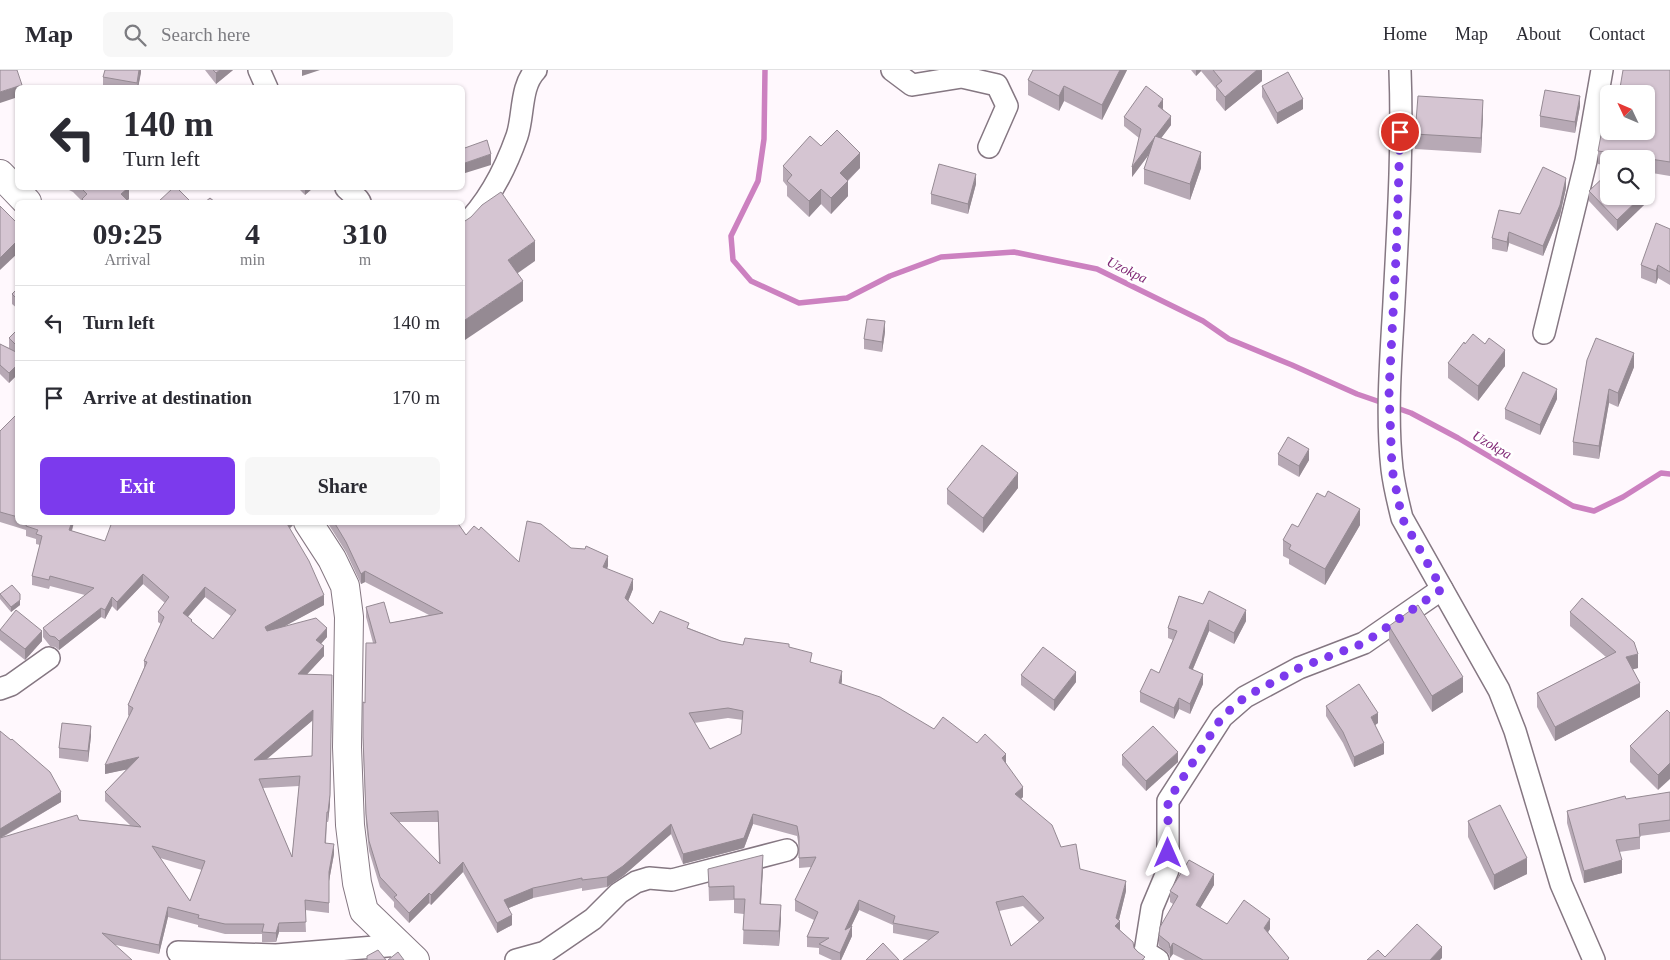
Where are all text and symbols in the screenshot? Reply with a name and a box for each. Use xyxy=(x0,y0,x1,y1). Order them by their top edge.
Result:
search box xyxy=(103,12,453,57)
text: Map xyxy=(25,21,73,47)
icon: search xyxy=(121,21,149,49)
text: Search here xyxy=(161,24,250,45)
text: Home xyxy=(1383,24,1427,44)
text: Map xyxy=(1455,24,1488,44)
text: About xyxy=(1516,24,1561,44)
text: Contact xyxy=(1589,24,1645,44)
north arrow xyxy=(1600,85,1655,140)
map controls xyxy=(1600,85,1655,205)
icon: left xyxy=(40,105,105,170)
text: 140 m xyxy=(123,105,213,144)
pin xyxy=(1379,111,1421,153)
icon: arrive xyxy=(1386,118,1414,146)
text: Turn left xyxy=(123,146,200,171)
button: search xyxy=(1600,150,1655,205)
text: 09:25 xyxy=(93,217,163,250)
text: 4 xyxy=(245,217,260,250)
text: 310 xyxy=(342,217,387,250)
text: Arrival xyxy=(104,251,151,268)
text: min xyxy=(240,251,265,268)
text: m xyxy=(359,251,371,268)
water label: Uzokpa xyxy=(1104,254,1150,286)
icon: left xyxy=(40,309,68,337)
text: Turn left xyxy=(83,312,155,333)
text: 140 m xyxy=(392,312,440,333)
icon: arrive xyxy=(40,384,68,412)
text: Arrive at destination xyxy=(83,387,252,408)
text: 170 m xyxy=(392,387,440,408)
water label: Uzokpa xyxy=(1470,428,1514,462)
button: Exit xyxy=(40,457,235,515)
button: Share xyxy=(245,457,440,515)
position arrow xyxy=(1141,826,1193,878)

